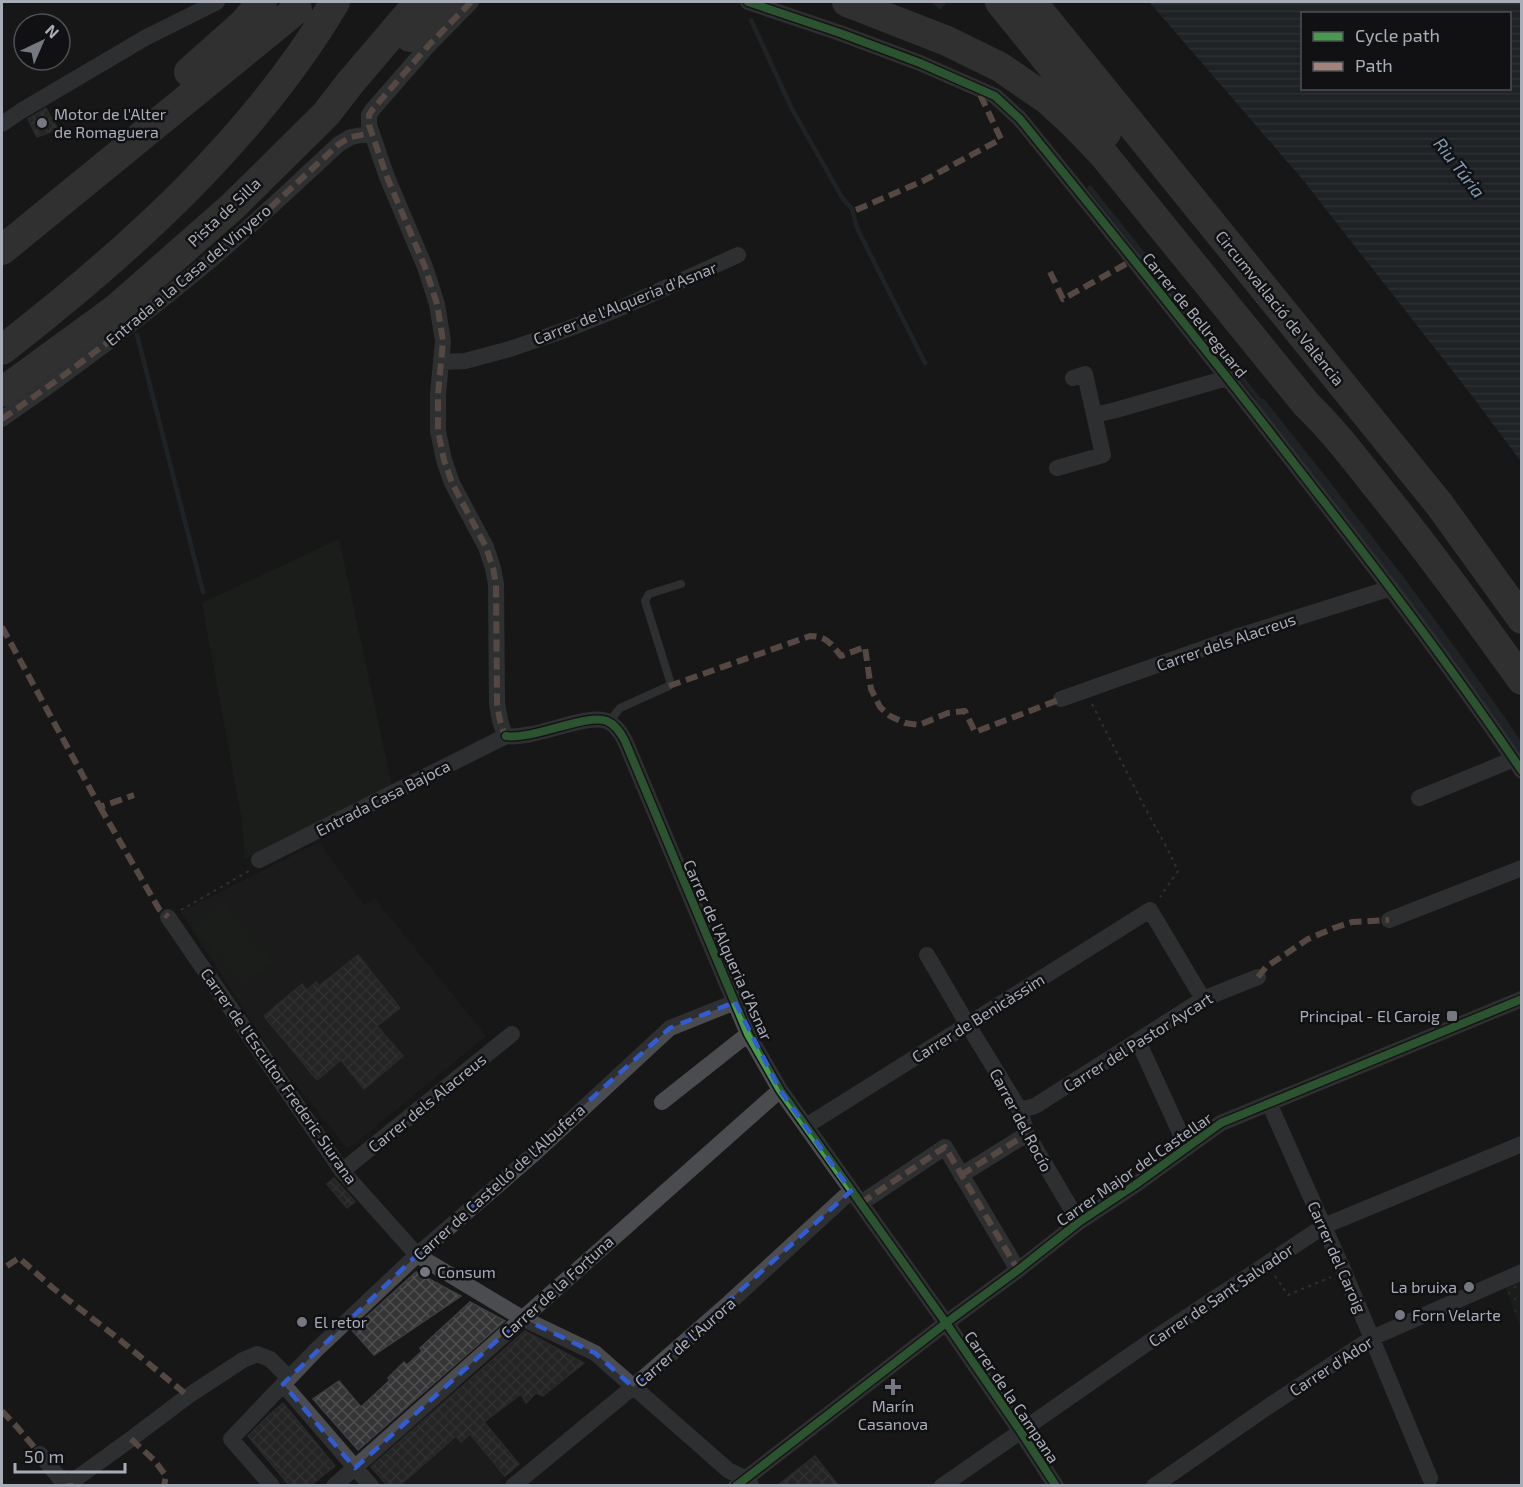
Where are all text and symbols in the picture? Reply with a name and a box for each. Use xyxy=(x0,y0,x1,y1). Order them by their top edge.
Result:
north arrow xyxy=(12,12,72,72)
legend xyxy=(1301,12,1511,90)
text: N xyxy=(42,20,64,42)
text: Cycle path xyxy=(1355,24,1440,46)
text: Path xyxy=(1355,54,1393,76)
place label: Motor de l'Alter de Romaguera xyxy=(54,104,167,141)
marker: Motor de l'Alter de Romaguera xyxy=(35,116,49,130)
water label: Riu Túria xyxy=(1429,133,1490,202)
street label: Pista de Silla xyxy=(183,173,264,250)
street label: Entrada a la Casa del Vinyero xyxy=(101,200,274,349)
street label: Circumval·lació de València xyxy=(1212,226,1349,389)
street label: Carrer de Bellreguard xyxy=(1139,248,1252,381)
street label: Carrer de l'Alqueria d'Asnar xyxy=(530,257,720,348)
street label: Carrer dels Alacreus xyxy=(1154,609,1298,674)
street label: Entrada Casa Bajoca xyxy=(313,756,453,840)
street label: Carrer de l'Alqueria d'Asnar xyxy=(680,856,777,1044)
street label: Carrer de l'Escultor Frederic Siurana xyxy=(197,964,362,1187)
street label: Carrer de Benicàssim xyxy=(908,969,1048,1066)
street label: Carrer del Pastor Aycart xyxy=(1060,988,1216,1095)
place label: Principal - El Caroig xyxy=(1299,1006,1440,1025)
marker: Principal - El Caroig xyxy=(1445,1009,1459,1023)
street label: Carrer dels Alacreus xyxy=(364,1049,489,1156)
street label: Carrer del Rocío xyxy=(986,1065,1057,1175)
street label: Carrer de Castelló de l'Albufera xyxy=(409,1100,588,1264)
street label: Carrer Major del Castellar xyxy=(1052,1107,1216,1230)
street label: Carrer del Caroig xyxy=(1304,1198,1371,1316)
street label: Carrer de la Fortuna xyxy=(497,1231,617,1342)
street label: Carrer de Sant Salvador xyxy=(1145,1239,1297,1350)
place label: Consum xyxy=(437,1262,496,1281)
marker: Consum xyxy=(418,1265,432,1279)
place label: La bruixa xyxy=(1391,1277,1457,1296)
marker: La bruixa xyxy=(1462,1280,1476,1294)
street label: Carrer de l'Aurora xyxy=(631,1293,739,1390)
place label: Forn Velarte xyxy=(1412,1305,1501,1324)
marker: Forn Velarte xyxy=(1393,1308,1407,1322)
place label: El retor xyxy=(314,1312,368,1331)
marker: El retor xyxy=(295,1315,309,1329)
street label: Carrer de la Campana xyxy=(961,1327,1064,1466)
street label: Carrer d'Ador xyxy=(1286,1331,1376,1400)
marker: Marín Casanova xyxy=(886,1380,900,1394)
place label: Marín Casanova xyxy=(858,1396,928,1433)
scale bar xyxy=(15,1436,124,1474)
text: 50 m xyxy=(24,1445,64,1467)

